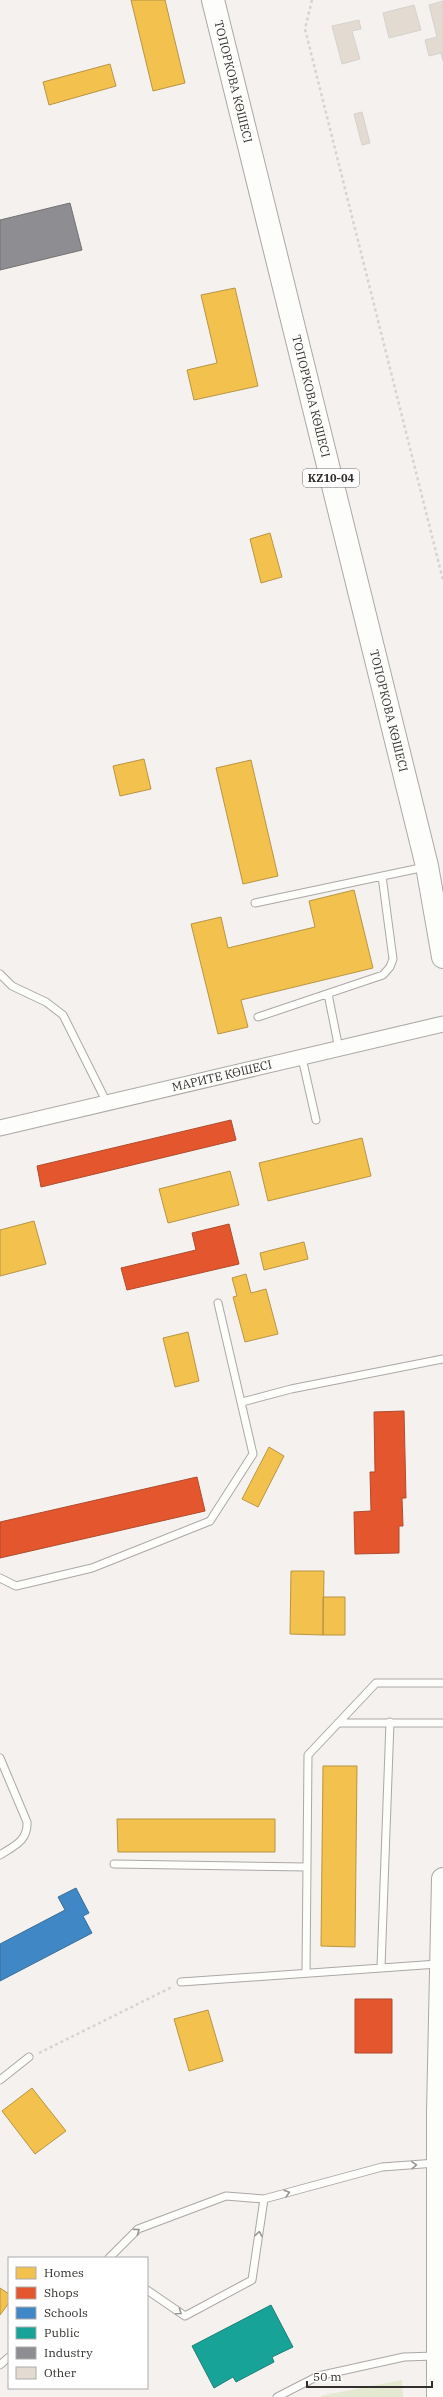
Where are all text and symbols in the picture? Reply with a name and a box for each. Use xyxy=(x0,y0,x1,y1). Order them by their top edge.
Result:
street label: ТОПОРКОВА КӨШЕСІ xyxy=(211,19,256,144)
street label: ТОПОРКОВА КӨШЕСІ xyxy=(289,333,334,459)
road number: KZ10-04 xyxy=(303,469,359,487)
street label: ТОПОРКОВА КӨШЕСІ xyxy=(367,648,411,773)
street label: МАРИТЕ КӨШЕСІ xyxy=(170,1056,273,1094)
one-way arrow xyxy=(410,2160,417,2169)
one-way arrow xyxy=(283,2189,290,2198)
one-way arrow xyxy=(133,2229,140,2236)
one-way arrow xyxy=(254,2231,263,2237)
legend xyxy=(8,2257,148,2389)
text: Homes xyxy=(44,2265,84,2280)
text: Shops xyxy=(44,2285,79,2300)
text: Schools xyxy=(44,2305,88,2320)
one-way arrow xyxy=(175,2307,182,2315)
text: Public xyxy=(44,2325,80,2340)
text: Industry xyxy=(44,2345,93,2360)
scale bar xyxy=(307,2363,432,2389)
text: Other xyxy=(44,2365,77,2380)
text: 50 m xyxy=(313,2369,342,2384)

